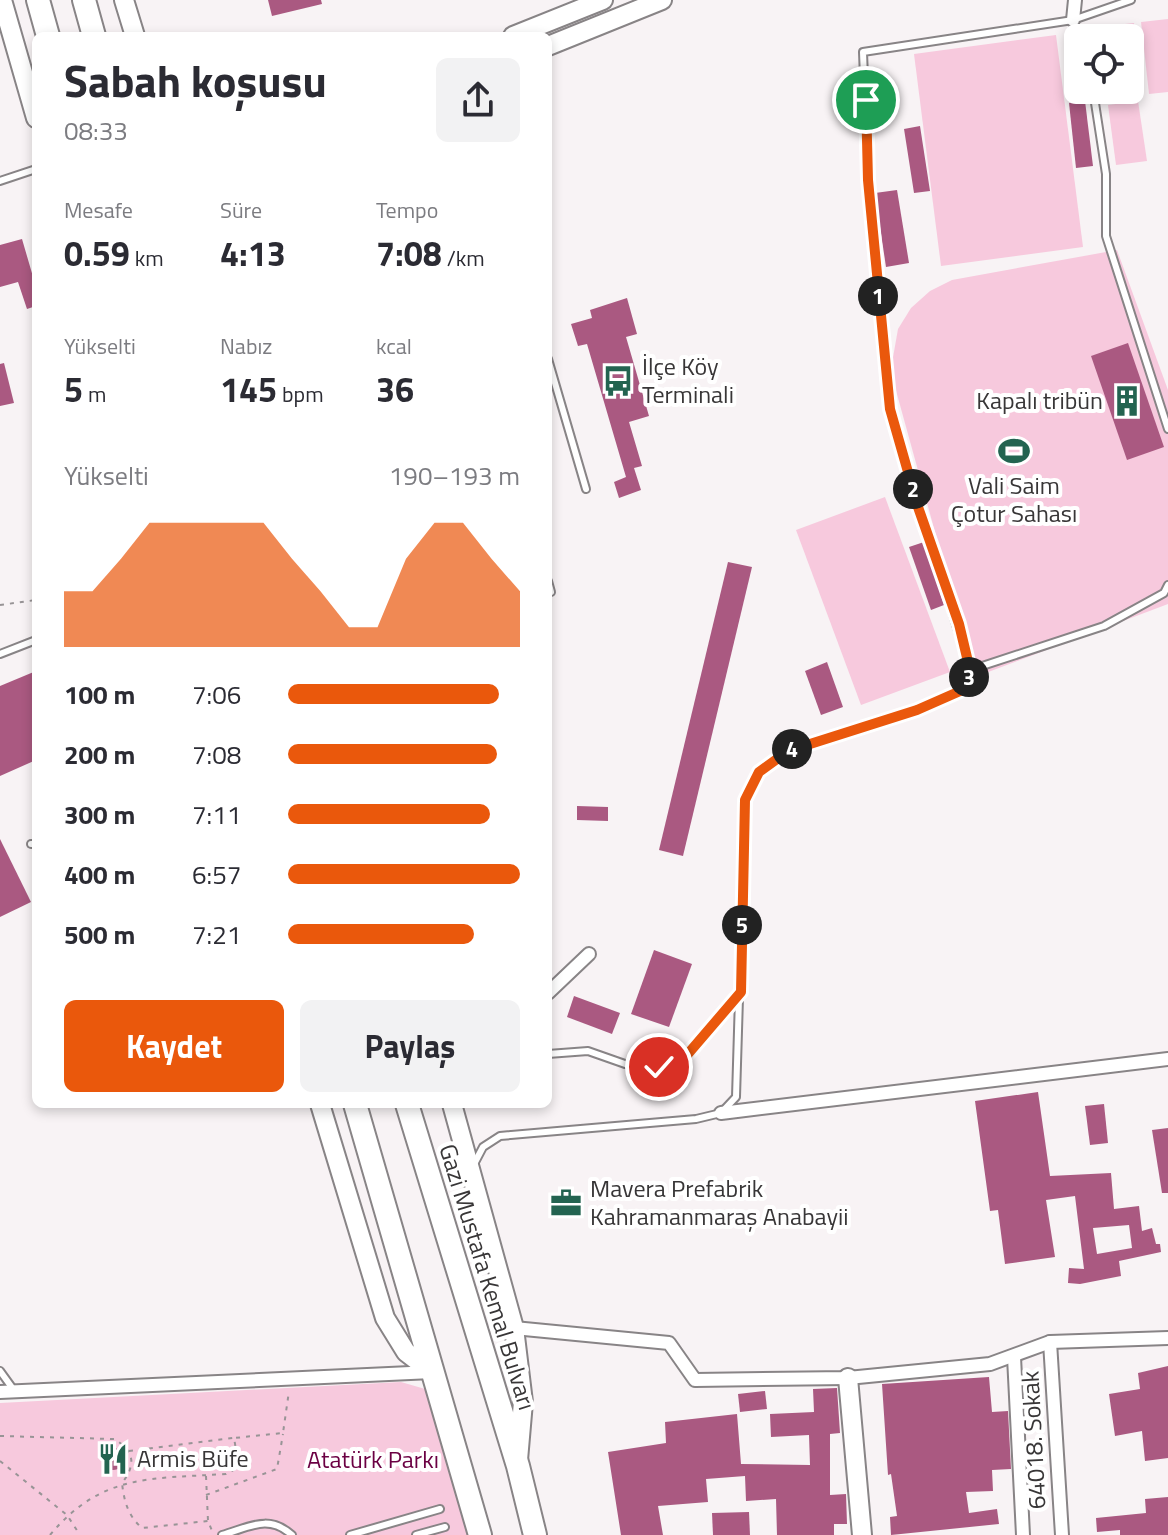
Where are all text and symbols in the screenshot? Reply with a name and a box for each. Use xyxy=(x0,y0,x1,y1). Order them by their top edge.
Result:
map controls xyxy=(1064,24,1144,104)
button: locate xyxy=(1064,24,1144,104)
text: Sabah koşusu xyxy=(64,47,327,114)
button: share xyxy=(436,58,520,142)
pin xyxy=(832,66,900,134)
icon: arrive xyxy=(844,78,888,122)
text: 08:33 xyxy=(64,111,128,150)
text: Mesafe xyxy=(64,193,133,227)
text: Süre xyxy=(220,193,262,227)
text: Tempo xyxy=(376,193,438,227)
text: 0.59 xyxy=(64,227,130,279)
text: 4:13 xyxy=(220,227,286,279)
text: 7:08 xyxy=(376,227,442,279)
text: km xyxy=(130,241,164,275)
text: /km xyxy=(442,241,485,275)
pin: 1 xyxy=(858,276,898,316)
text: 1 xyxy=(872,279,884,313)
text: Yükselti xyxy=(64,329,136,363)
text: Nabız xyxy=(220,329,272,363)
text: kcal xyxy=(376,329,412,363)
place label: İlçe Köy Terminali xyxy=(642,348,734,412)
text: 5 xyxy=(64,363,83,415)
text: 145 xyxy=(220,363,277,415)
text: 36 xyxy=(376,363,414,415)
bus stop icon: İlçe Köy Terminali xyxy=(601,364,635,398)
text: m xyxy=(83,377,106,411)
text: bpm xyxy=(277,377,324,411)
place label: Kapalı tribün xyxy=(976,382,1103,418)
building icon: Kapalı tribün xyxy=(1110,384,1144,418)
sports icon: Vali Saim Çotur Sahası xyxy=(997,434,1031,468)
text: Yükselti xyxy=(64,456,149,495)
text: 190–193 m xyxy=(389,456,520,495)
place label: Vali Saim Çotur Sahası xyxy=(951,467,1077,531)
pin: 2 xyxy=(893,469,933,509)
text: 2 xyxy=(907,472,919,506)
pin: 3 xyxy=(949,657,989,697)
text: 3 xyxy=(963,660,975,694)
text: 100 m xyxy=(64,675,135,714)
text: 7:06 xyxy=(192,675,241,714)
pin: 4 xyxy=(772,729,812,769)
text: 4 xyxy=(786,732,798,766)
text: 200 m xyxy=(64,735,135,774)
text: 7:08 xyxy=(192,735,241,774)
text: 300 m xyxy=(64,795,135,834)
text: 7:11 xyxy=(192,795,241,834)
text: 400 m xyxy=(64,855,135,894)
text: 6:57 xyxy=(192,855,241,894)
pin: 5 xyxy=(722,905,762,945)
text: 5 xyxy=(736,908,748,942)
text: 500 m xyxy=(64,915,135,954)
text: 7:21 xyxy=(192,915,241,954)
button: Kaydet xyxy=(64,1000,284,1092)
button: Paylaş xyxy=(300,1000,520,1092)
pin xyxy=(625,1033,693,1101)
icon: check xyxy=(637,1045,681,1089)
street label: Gazi Mustafa Kemal Bulvarı xyxy=(430,1139,546,1414)
place label: Mavera Prefabrik Kahramanmaraş Anabayii xyxy=(590,1170,849,1234)
office icon: Mavera Prefabrik Kahramanmaraş Anabayii xyxy=(549,1186,583,1220)
street label: 64018. Sokak xyxy=(1011,1370,1055,1510)
place label: Armis Büfe xyxy=(137,1440,249,1476)
park label: Atatürk Parkı xyxy=(307,1441,439,1477)
restaurant icon: Armis Büfe xyxy=(96,1442,130,1476)

